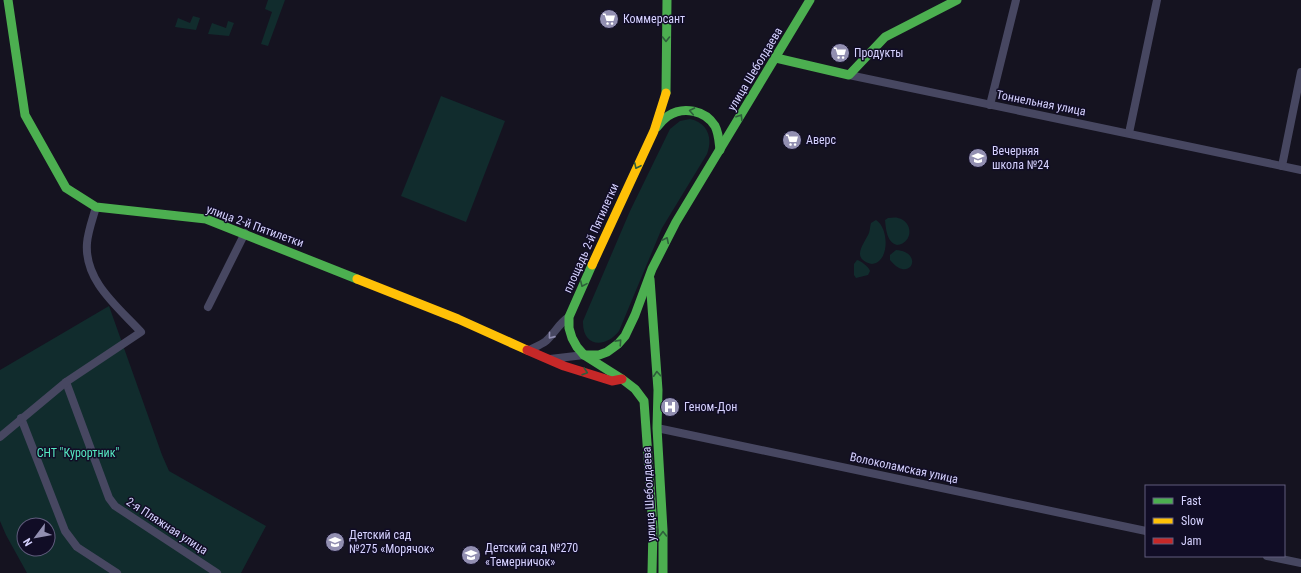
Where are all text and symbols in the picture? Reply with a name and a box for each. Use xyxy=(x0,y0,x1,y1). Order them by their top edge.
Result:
supermarket icon: Коммерсант xyxy=(598,8,620,30)
place label: Коммерсант xyxy=(623,12,685,26)
street label: улица Шеболдаева xyxy=(725,25,786,113)
one-way arrow xyxy=(662,36,670,42)
supermarket icon: Продукты xyxy=(829,42,851,64)
place label: Продукты xyxy=(854,46,903,60)
street label: Тоннельная улица xyxy=(995,87,1087,119)
one-way arrow xyxy=(689,107,695,116)
one-way arrow xyxy=(736,114,743,121)
supermarket icon: Аверс xyxy=(781,129,803,151)
place label: Аверс xyxy=(806,133,837,147)
place label: Вечерняя школа №24 xyxy=(992,144,1049,172)
school or university icon: Вечерняя школа №24 xyxy=(967,147,989,169)
one-way arrow xyxy=(634,162,642,169)
street label: площадь 2-й Пятилетки xyxy=(561,181,621,295)
street label: улица 2-й Пятилетки xyxy=(204,202,306,250)
one-way arrow xyxy=(662,236,669,244)
one-way arrow xyxy=(580,281,588,288)
one-way arrow xyxy=(548,331,555,338)
one-way arrow xyxy=(614,340,621,347)
one-way arrow xyxy=(581,367,588,376)
one-way arrow xyxy=(652,371,661,377)
hospital icon: Геном-Дон xyxy=(659,396,681,418)
place label: Геном-Дон xyxy=(684,400,737,414)
park label: СНТ "Курортник" xyxy=(37,446,119,460)
street label: улица Шеболдаева xyxy=(640,446,658,542)
street label: Волоколамская улица xyxy=(849,450,960,486)
legend xyxy=(1145,485,1285,557)
street label: 2-я Пляжная улица xyxy=(124,494,211,558)
text: Fast xyxy=(1181,494,1202,508)
text: Slow xyxy=(1181,514,1204,528)
north arrow xyxy=(16,517,56,557)
place label: Детский сад №275 «Морячок» xyxy=(349,528,435,556)
school or university icon: Детский сад №275 «Морячок» xyxy=(324,531,346,553)
one-way arrow xyxy=(659,531,667,537)
text: Jam xyxy=(1181,534,1202,548)
text: N xyxy=(21,536,35,548)
place label: Детский сад №270 «Темерничок» xyxy=(485,541,578,569)
school or university icon: Детский сад №270 «Темерничок» xyxy=(460,544,482,566)

